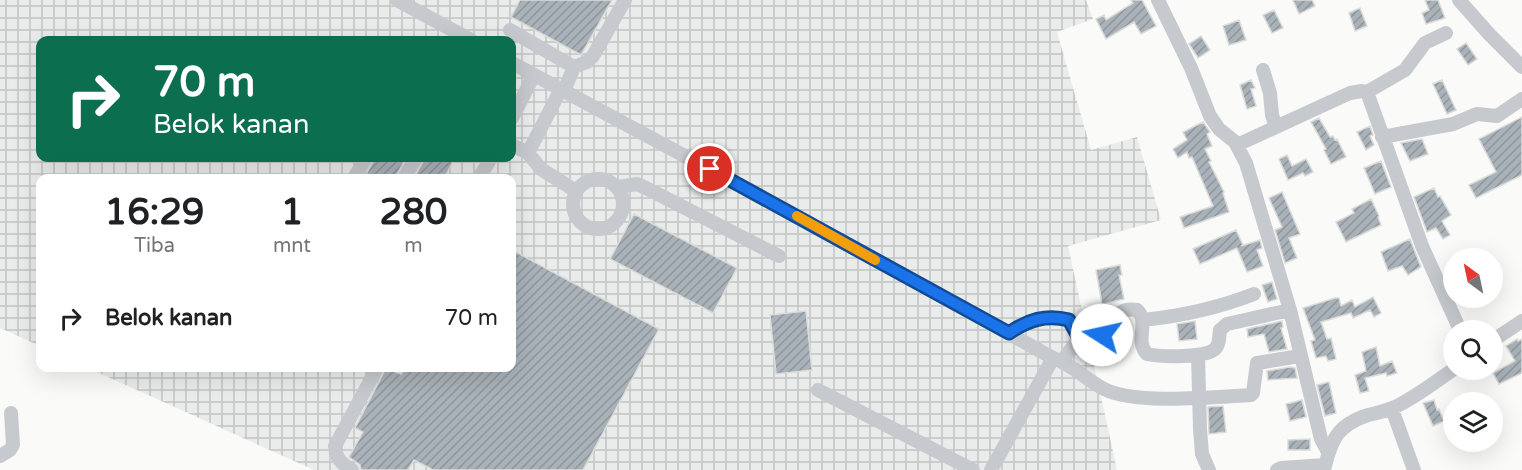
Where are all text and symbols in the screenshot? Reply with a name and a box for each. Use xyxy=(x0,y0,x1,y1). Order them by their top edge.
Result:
text: 70 m xyxy=(153,57,255,108)
icon: right xyxy=(54,60,132,138)
text: Belok kanan xyxy=(153,108,309,141)
pin xyxy=(684,143,735,194)
icon: arrive xyxy=(693,152,726,185)
text: 16:29 xyxy=(105,191,204,234)
text: 1 xyxy=(281,191,303,234)
text: 280 xyxy=(380,191,447,234)
text: Tiba xyxy=(134,234,175,258)
text: mnt xyxy=(273,234,311,258)
text: m xyxy=(404,234,423,258)
north arrow xyxy=(1443,248,1503,308)
map controls xyxy=(1443,248,1503,452)
icon: right xyxy=(54,302,87,335)
position arrow xyxy=(1070,303,1134,367)
text: Belok kanan xyxy=(105,305,232,331)
text: 70 m xyxy=(444,305,498,331)
button: search xyxy=(1443,320,1503,380)
button: layers xyxy=(1443,392,1503,452)

